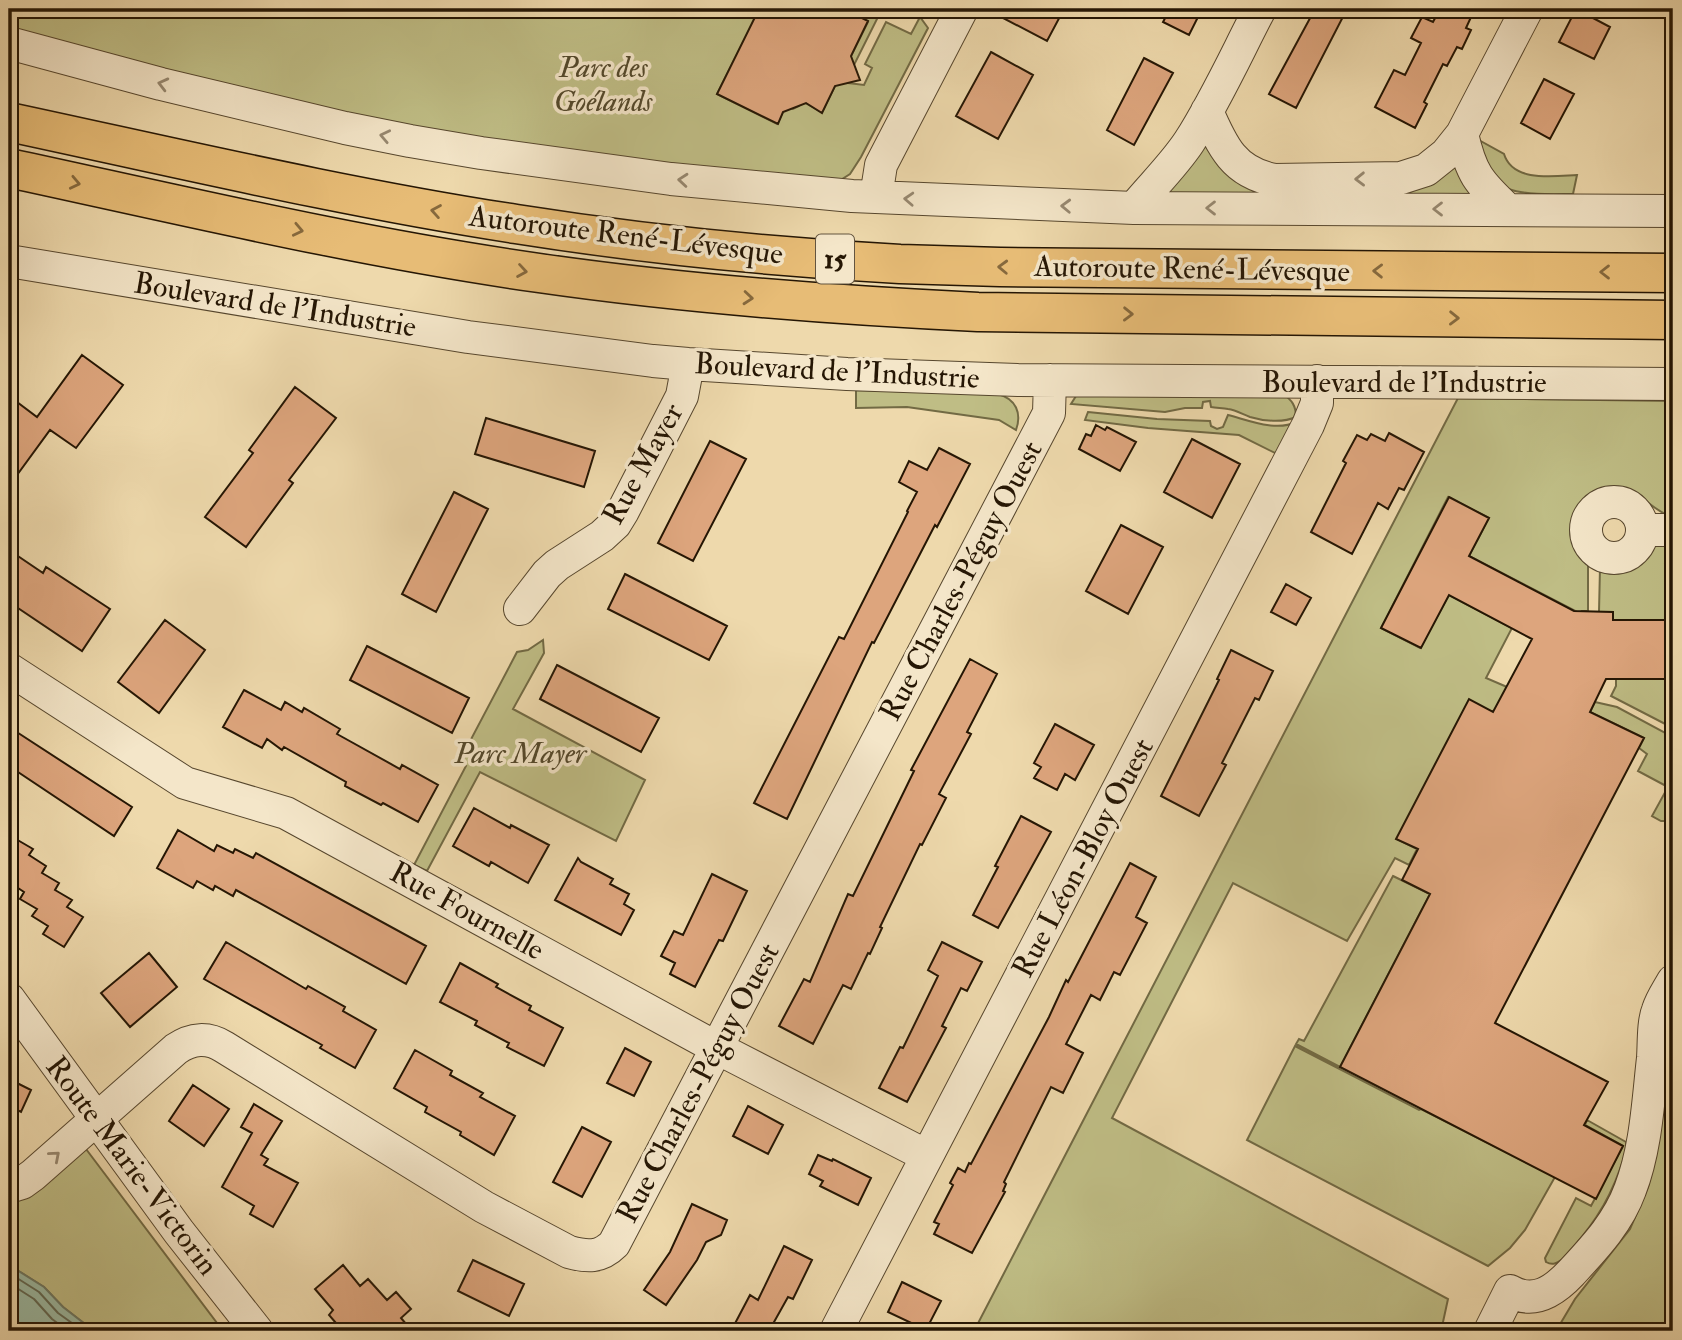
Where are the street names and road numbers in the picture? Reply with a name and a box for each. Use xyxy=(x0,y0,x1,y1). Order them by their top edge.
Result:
street label: Autoroute René-Lévesque xyxy=(466,197,785,273)
road number: 15 xyxy=(816,234,854,284)
street label: Autoroute René-Lévesque xyxy=(1033,248,1350,290)
street label: Boulevard de l'Industrie xyxy=(131,264,419,346)
street label: Boulevard de l'Industrie xyxy=(694,345,980,397)
street label: Boulevard de l'Industrie xyxy=(1261,364,1547,401)
street label: Rue Mayer xyxy=(595,397,691,531)
street label: Rue Charles-Péguy Ouest xyxy=(872,435,1051,727)
street label: Rue Léon-Bloy Ouest xyxy=(1004,732,1162,984)
street label: Rue Fournelle xyxy=(383,853,551,969)
street label: Rue Charles-Péguy Ouest xyxy=(609,937,788,1229)
street label: Route Marie-Victorin xyxy=(38,1049,226,1283)

